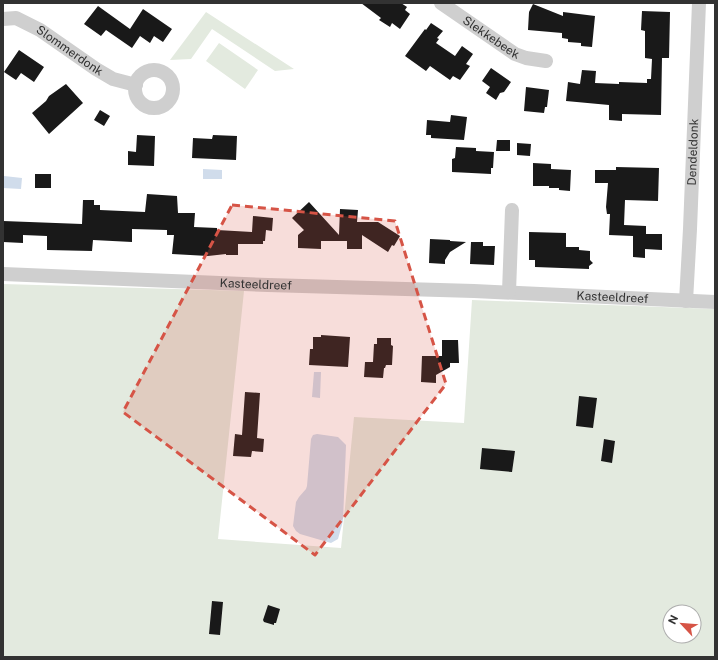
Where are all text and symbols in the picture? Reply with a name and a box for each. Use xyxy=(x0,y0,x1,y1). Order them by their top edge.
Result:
street label: Slekkebeek xyxy=(460,13,521,62)
street label: Slommerdonk xyxy=(34,23,106,79)
street label: Dendeldonk xyxy=(685,118,701,186)
street label: Kasteeldreef xyxy=(219,276,292,293)
street label: Kasteeldreef xyxy=(576,289,649,306)
north arrow xyxy=(662,604,702,644)
text: N xyxy=(666,613,680,626)

